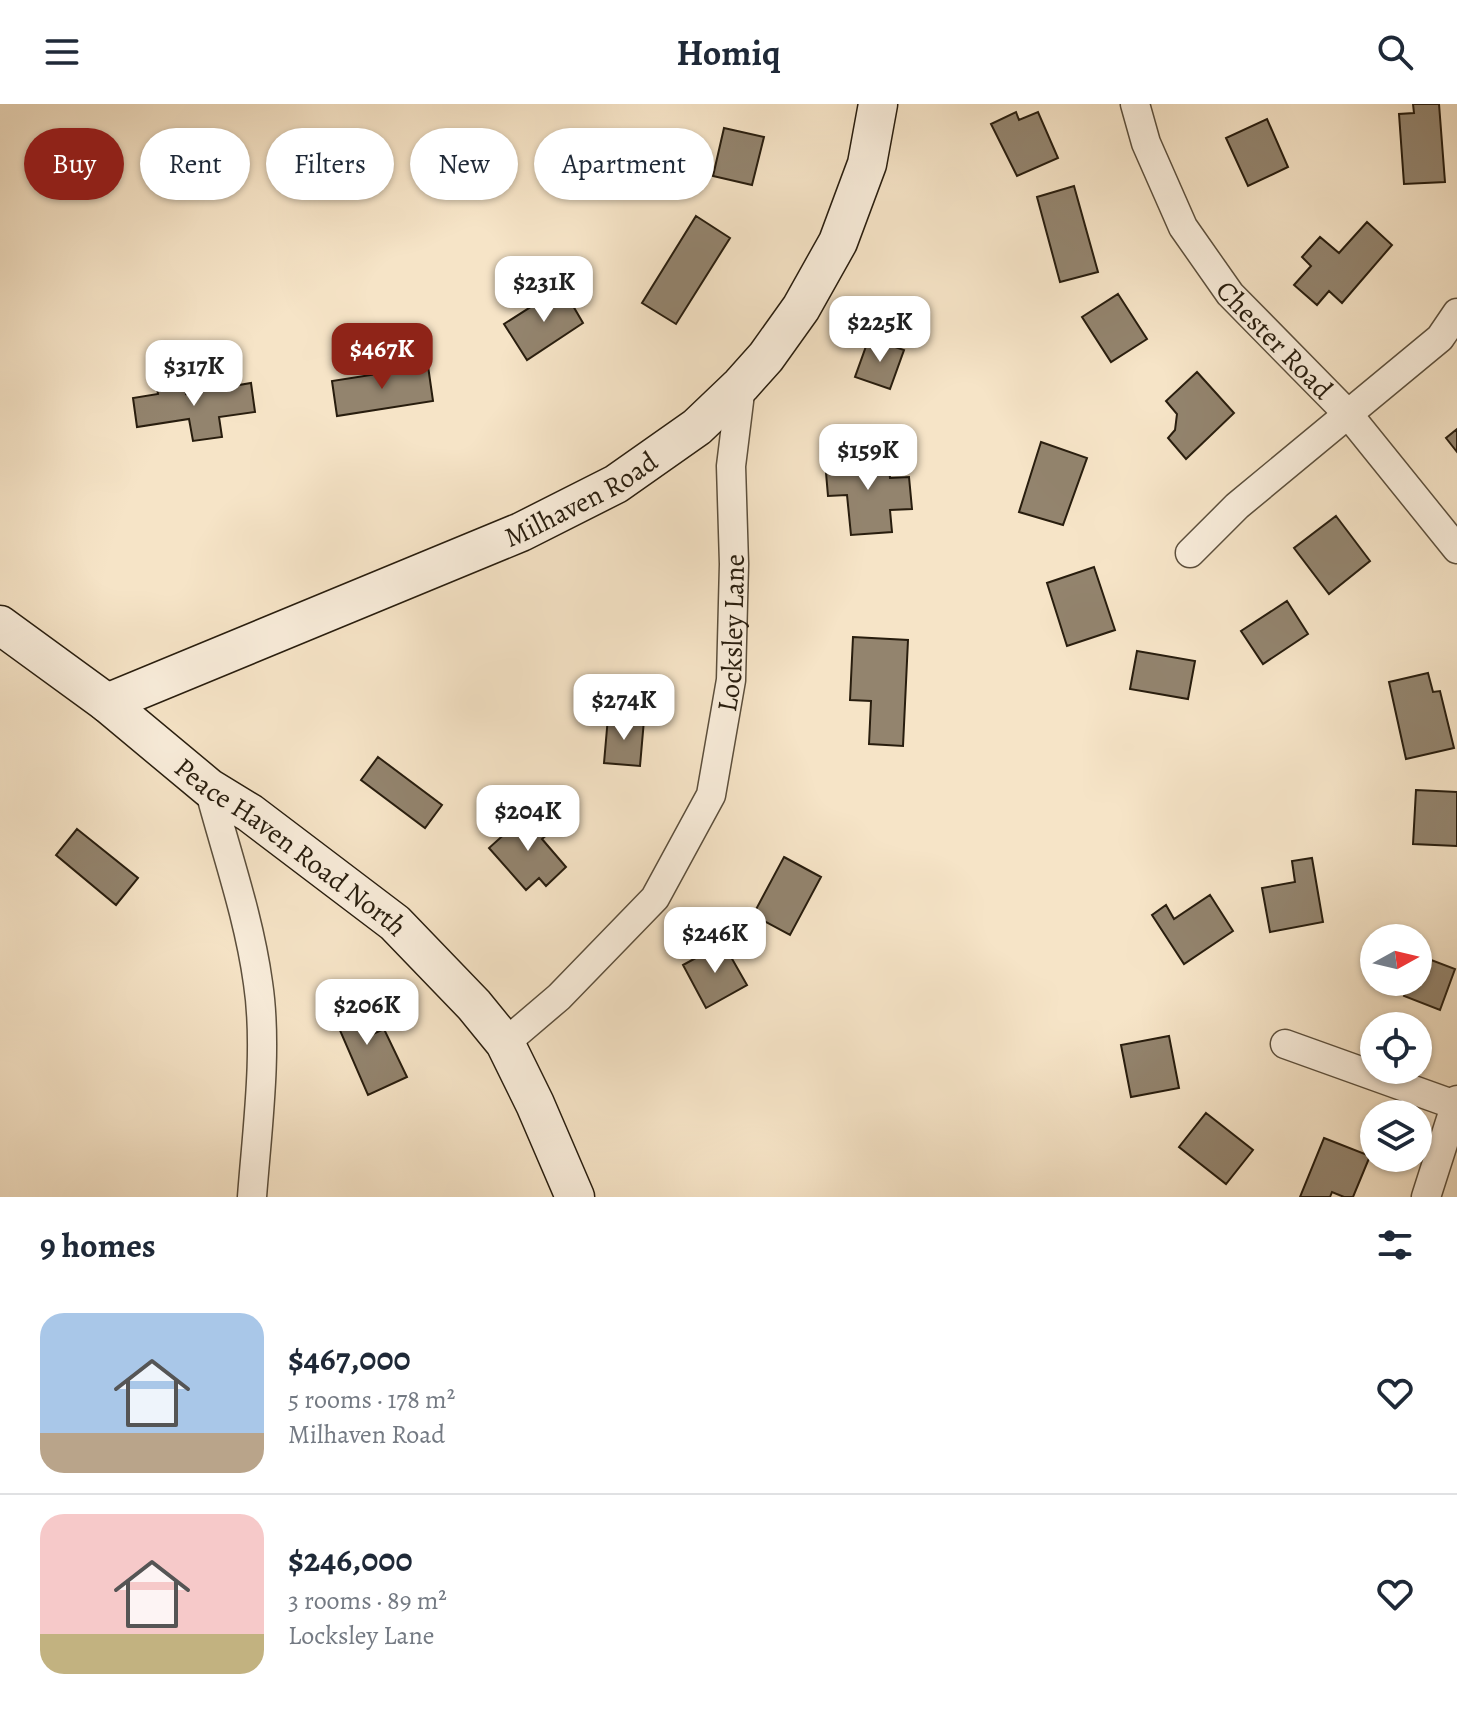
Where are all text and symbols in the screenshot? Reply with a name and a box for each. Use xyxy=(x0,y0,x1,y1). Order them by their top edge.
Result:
text: Homiq xyxy=(676,28,781,77)
icon: menu xyxy=(40,30,84,74)
icon: search xyxy=(1373,30,1417,74)
chip: Buy xyxy=(24,128,124,200)
chip: Rent xyxy=(140,128,250,200)
chip: Filters xyxy=(266,128,394,200)
chip: New xyxy=(410,128,518,200)
chip: Apartment xyxy=(534,128,714,200)
pin: $231K xyxy=(488,256,600,324)
text: $231K xyxy=(513,264,575,299)
street label: Chester Road xyxy=(1206,273,1342,409)
pin: $225K xyxy=(824,296,936,364)
text: $225K xyxy=(847,304,913,339)
pin: $467K xyxy=(326,323,438,391)
text: $467K xyxy=(350,331,414,366)
pin: $317K xyxy=(138,340,250,408)
text: $317K xyxy=(164,348,224,383)
pin: $159K xyxy=(812,424,924,492)
text: $159K xyxy=(837,432,899,467)
street label: Milhaven Road xyxy=(499,442,666,557)
street label: Locksley Lane xyxy=(708,553,754,715)
pin: $274K xyxy=(568,674,680,742)
text: $274K xyxy=(591,682,657,717)
street label: Peace Haven Road North xyxy=(166,749,416,945)
pin: $204K xyxy=(472,785,584,853)
text: $204K xyxy=(494,793,562,828)
pin: $246K xyxy=(659,907,771,975)
text: $246K xyxy=(682,915,748,950)
north arrow xyxy=(1360,924,1432,996)
map controls xyxy=(1360,924,1432,1172)
pin: $206K xyxy=(311,979,423,1047)
text: $206K xyxy=(334,987,400,1022)
button: locate xyxy=(1360,1012,1432,1084)
button: layers xyxy=(1360,1100,1432,1172)
text: 9 homes xyxy=(40,1222,156,1269)
icon: filters xyxy=(1373,1223,1417,1267)
text: $467,000 xyxy=(288,1335,411,1382)
icon: home xyxy=(104,1345,200,1441)
icon: heart xyxy=(1373,1371,1417,1415)
text: 5 rooms · 178 m² xyxy=(288,1382,455,1417)
text: Milhaven Road xyxy=(288,1417,445,1452)
text: $246,000 xyxy=(288,1536,413,1583)
icon: home xyxy=(104,1546,200,1642)
icon: heart xyxy=(1373,1572,1417,1616)
text: 3 rooms · 89 m² xyxy=(288,1583,447,1618)
text: Locksley Lane xyxy=(288,1618,434,1653)

